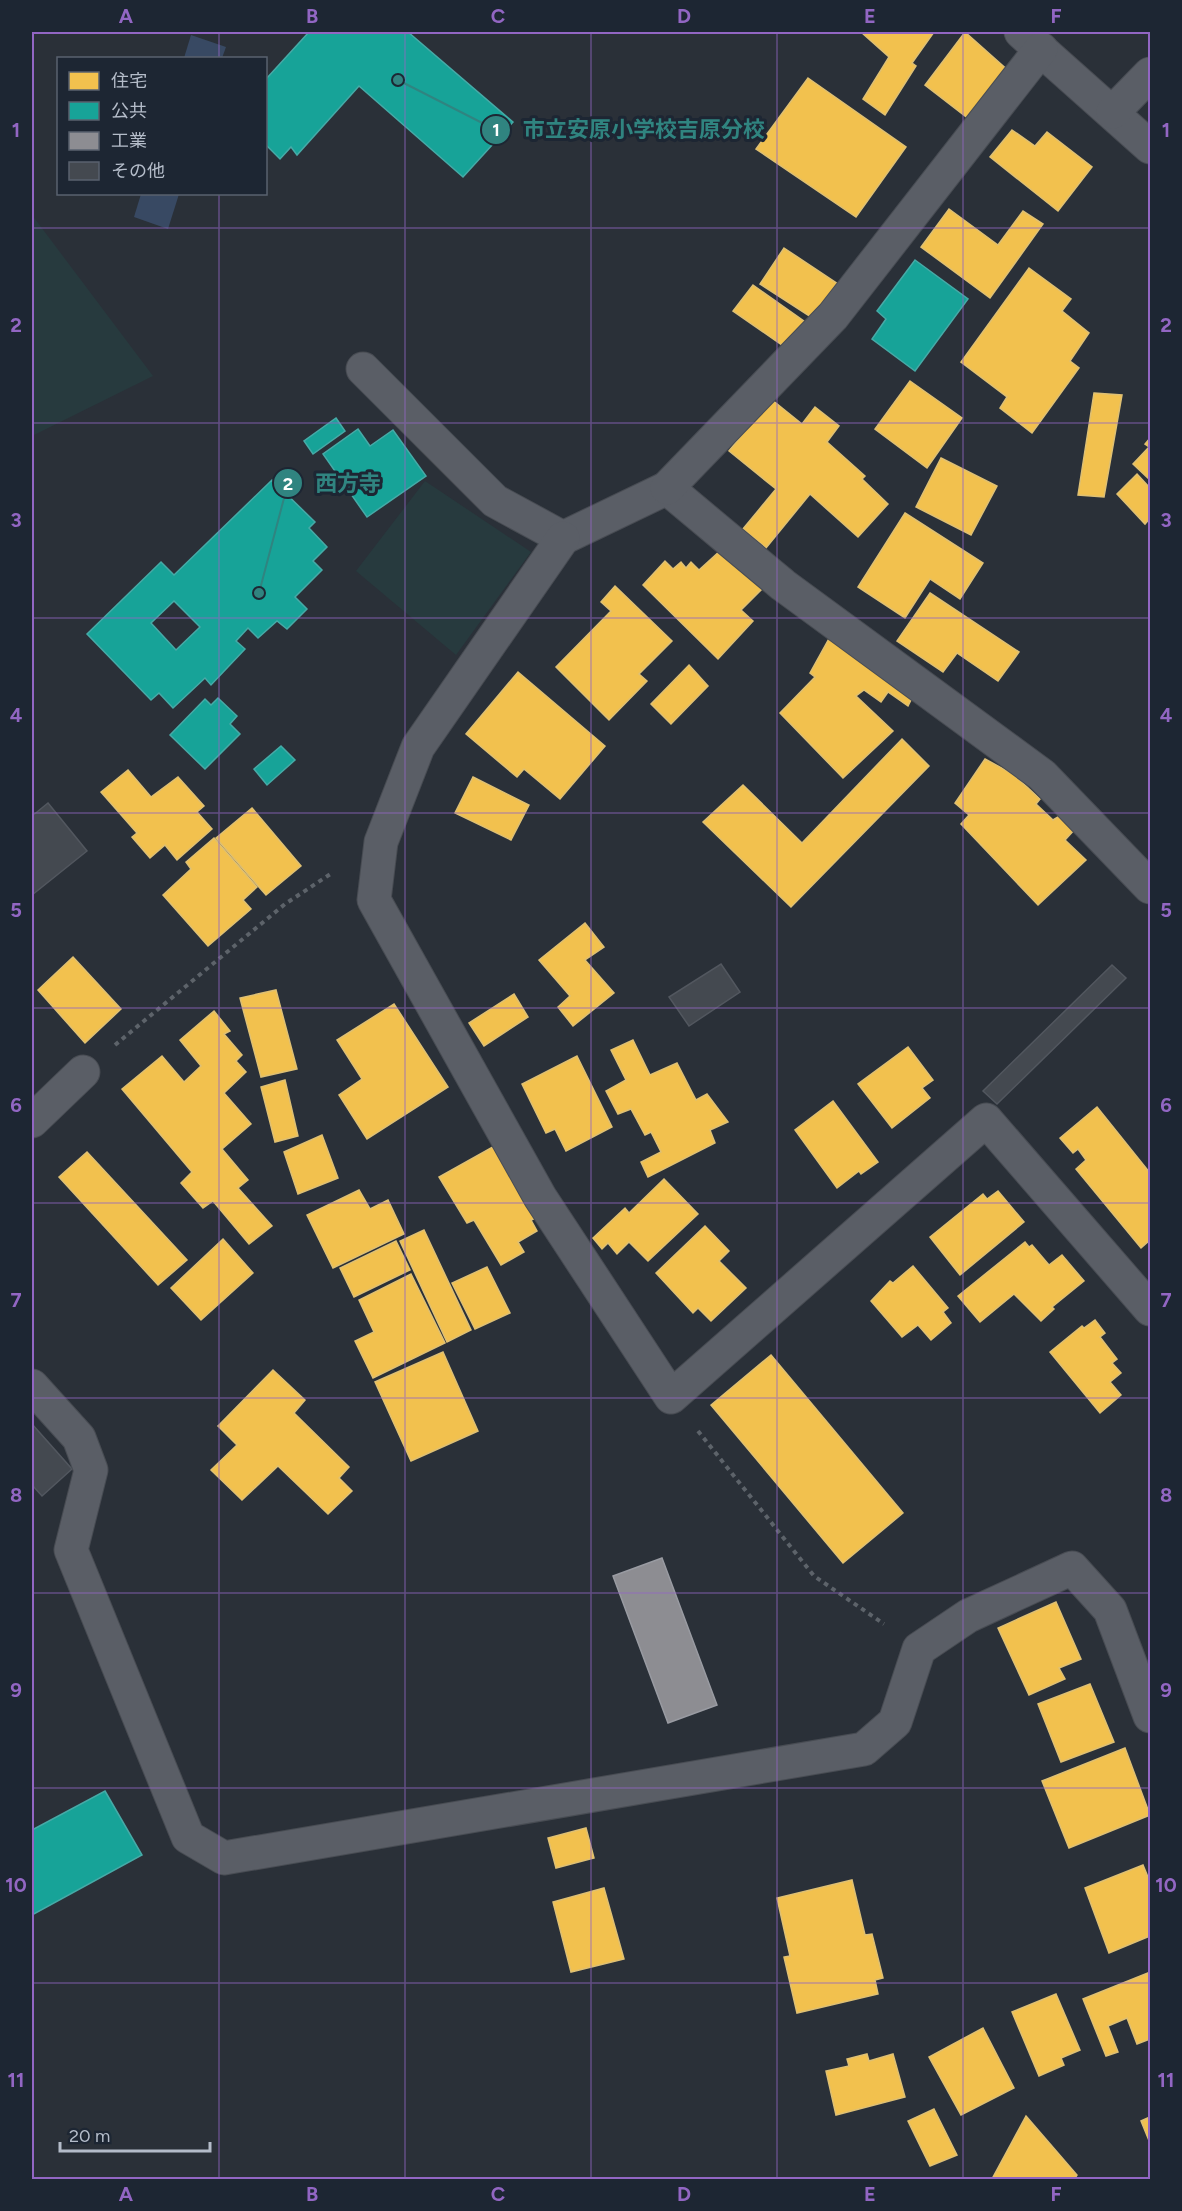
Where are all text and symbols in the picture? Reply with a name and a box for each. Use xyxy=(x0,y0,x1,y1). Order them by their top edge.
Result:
text: A xyxy=(119,4,134,28)
text: B xyxy=(306,4,318,28)
text: C xyxy=(491,4,505,28)
text: D xyxy=(677,4,691,28)
text: E xyxy=(864,4,876,28)
text: F xyxy=(1050,4,1062,28)
legend xyxy=(57,57,267,195)
text: 住宅 xyxy=(111,70,147,92)
text: 公共 xyxy=(111,100,147,122)
callout: 市立安原小学校吉原分校 xyxy=(481,110,777,150)
text: 市立安原小学校吉原分校 xyxy=(523,116,765,143)
text: 1 xyxy=(12,118,20,142)
text: 1 xyxy=(1162,118,1170,142)
text: 1 xyxy=(492,119,500,141)
text: 工業 xyxy=(111,130,147,152)
text: その他 xyxy=(111,160,165,182)
text: 2 xyxy=(10,313,22,337)
text: 2 xyxy=(1160,313,1172,337)
callout: 西方寺 xyxy=(273,463,393,503)
text: 西方寺 xyxy=(315,470,381,497)
text: 2 xyxy=(283,473,293,495)
text: 3 xyxy=(10,508,22,532)
text: 3 xyxy=(1160,508,1172,532)
text: 4 xyxy=(10,703,23,727)
text: 4 xyxy=(1160,703,1173,727)
text: 5 xyxy=(10,898,22,922)
text: 5 xyxy=(1160,898,1172,922)
text: 6 xyxy=(10,1093,22,1117)
text: 6 xyxy=(1160,1093,1172,1117)
text: 7 xyxy=(10,1288,22,1312)
text: 7 xyxy=(1160,1288,1172,1312)
text: 8 xyxy=(10,1483,22,1507)
text: 8 xyxy=(1160,1483,1172,1507)
text: 9 xyxy=(10,1678,22,1702)
text: 9 xyxy=(1160,1678,1172,1702)
text: 10 xyxy=(5,1873,27,1897)
text: 10 xyxy=(1155,1873,1177,1897)
text: 11 xyxy=(8,2068,24,2092)
text: 11 xyxy=(1158,2068,1174,2092)
scale bar xyxy=(60,2115,210,2153)
text: 20 m xyxy=(69,2125,110,2147)
text: A xyxy=(119,2182,134,2206)
text: B xyxy=(306,2182,318,2206)
text: C xyxy=(491,2182,505,2206)
text: D xyxy=(677,2182,691,2206)
text: E xyxy=(864,2182,876,2206)
text: F xyxy=(1050,2182,1062,2206)

